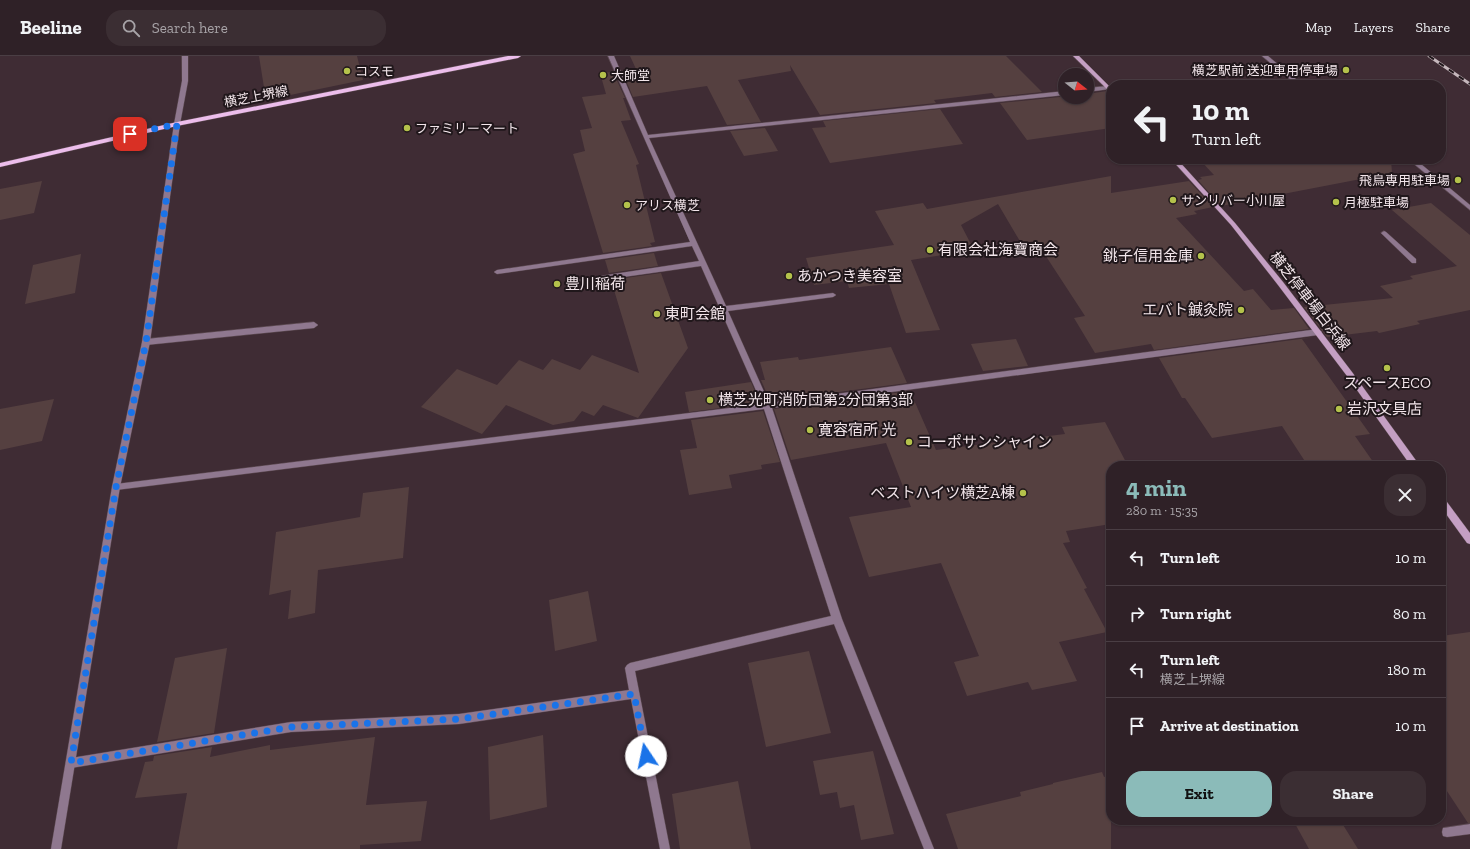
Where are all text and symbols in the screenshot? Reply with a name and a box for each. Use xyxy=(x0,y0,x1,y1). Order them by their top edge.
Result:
search box xyxy=(106,10,386,46)
text: Beeline xyxy=(20,16,82,39)
icon: search xyxy=(120,17,142,39)
text: Search here xyxy=(152,19,228,37)
text: Map xyxy=(1305,19,1332,36)
text: Layers xyxy=(1354,19,1393,36)
text: Share xyxy=(1415,19,1450,36)
place label: 横芝駅前 送迎車用停車場 xyxy=(1192,63,1338,78)
place label: コスモ xyxy=(355,64,394,79)
marker: 横芝駅前 送迎車用停車場 xyxy=(1341,65,1351,75)
marker: コスモ xyxy=(342,66,352,76)
place label: 大師堂 xyxy=(611,68,650,83)
north arrow xyxy=(1058,68,1094,104)
map controls xyxy=(1058,68,1094,104)
marker: 大師堂 xyxy=(598,70,608,80)
street label: 横芝上堺線 xyxy=(223,83,289,110)
text: 10 m xyxy=(1192,94,1249,127)
icon: left xyxy=(1126,96,1178,148)
pin xyxy=(113,117,147,151)
place label: ファミリーマート xyxy=(415,121,519,136)
icon: arrive xyxy=(119,123,141,145)
marker: ファミリーマート xyxy=(402,123,412,133)
text: Turn left xyxy=(1192,128,1261,150)
place label: 飛鳥専用駐車場 xyxy=(1359,173,1450,188)
marker: 飛鳥専用駐車場 xyxy=(1453,175,1463,185)
place label: サンリバー小川屋 xyxy=(1181,193,1285,208)
marker: サンリバー小川屋 xyxy=(1168,195,1178,205)
place label: 月極駐車場 xyxy=(1344,195,1409,210)
marker: 月極駐車場 xyxy=(1331,197,1341,207)
place label: アリス横芝 xyxy=(635,198,700,213)
marker: アリス横芝 xyxy=(622,200,632,210)
place label: 有限会社海寶商会 xyxy=(938,241,1058,259)
marker: 有限会社海寶商会 xyxy=(925,245,935,255)
place label: 銚子信用金庫 xyxy=(1103,247,1193,265)
street label: 横芝停車場白浜線 xyxy=(1266,248,1354,354)
marker: 銚子信用金庫 xyxy=(1196,251,1206,261)
place label: あかつき美容室 xyxy=(797,267,902,285)
marker: あかつき美容室 xyxy=(784,271,794,281)
place label: 豊川稲荷 xyxy=(565,275,625,293)
marker: 豊川稲荷 xyxy=(552,279,562,289)
place label: エバト鍼灸院 xyxy=(1143,301,1233,319)
place label: 東町会館 xyxy=(665,305,725,323)
marker: エバト鍼灸院 xyxy=(1236,305,1246,315)
marker: 東町会館 xyxy=(652,309,662,319)
marker: スペースECO xyxy=(1382,363,1392,373)
place label: スペースECO xyxy=(1343,374,1431,392)
place label: 横芝光町消防団第2分団第3部 xyxy=(718,391,913,409)
marker: 横芝光町消防団第2分団第3部 xyxy=(705,395,715,405)
place label: 岩沢文具店 xyxy=(1347,400,1422,418)
marker: 岩沢文具店 xyxy=(1334,404,1344,414)
place label: 寛容宿所 光 xyxy=(818,421,896,439)
marker: 寛容宿所 光 xyxy=(805,425,815,435)
place label: コーポサンシャイン xyxy=(917,433,1052,451)
marker: コーポサンシャイン xyxy=(904,437,914,447)
text: 4 min xyxy=(1126,473,1187,502)
button: close xyxy=(1384,474,1426,516)
place label: ベストハイツ横芝A棟 xyxy=(870,484,1015,502)
marker: ベストハイツ横芝A棟 xyxy=(1018,488,1028,498)
text: 280 m · 15:35 xyxy=(1126,503,1198,518)
icon: left xyxy=(1126,547,1148,569)
text: Turn left xyxy=(1160,549,1220,567)
text: 10 m xyxy=(1395,549,1426,567)
icon: right xyxy=(1126,603,1148,625)
text: Turn right xyxy=(1160,605,1231,623)
text: 80 m xyxy=(1393,605,1426,623)
text: Turn left xyxy=(1160,651,1220,669)
icon: left xyxy=(1126,659,1148,681)
text: 180 m xyxy=(1387,661,1426,679)
text: 横芝上堺線 xyxy=(1160,672,1225,687)
icon: arrive xyxy=(1126,715,1148,737)
text: Arrive at destination xyxy=(1160,717,1299,735)
text: 10 m xyxy=(1395,717,1426,735)
position arrow xyxy=(625,735,667,777)
button: Exit xyxy=(1126,771,1272,817)
button: Share xyxy=(1280,771,1426,817)

